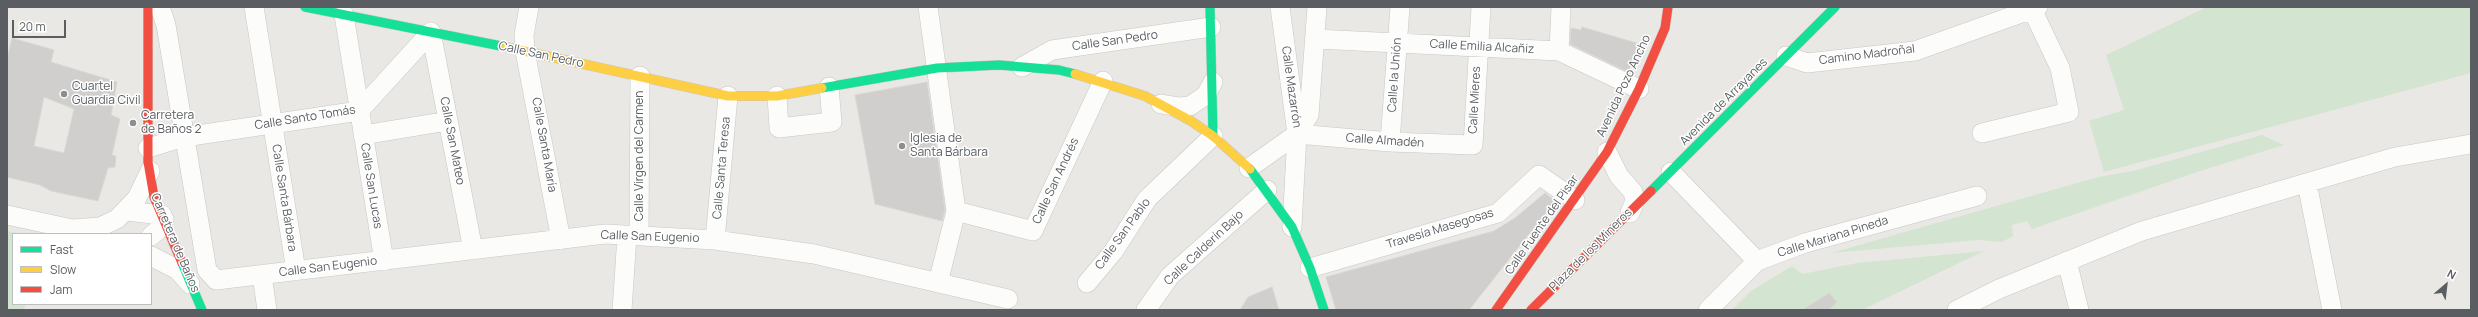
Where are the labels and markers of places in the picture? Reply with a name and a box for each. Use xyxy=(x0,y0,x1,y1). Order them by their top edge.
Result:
place label: Cuartel Guardia Civil xyxy=(72,80,141,108)
marker: Cuartel Guardia Civil xyxy=(59,89,69,99)
place label: Carretera de Baños 2 xyxy=(141,109,201,137)
marker: Carretera de Baños 2 xyxy=(128,118,138,128)
place label: Iglesia de Santa Bárbara xyxy=(910,132,988,160)
marker: Iglesia de Santa Bárbara xyxy=(897,141,907,151)

